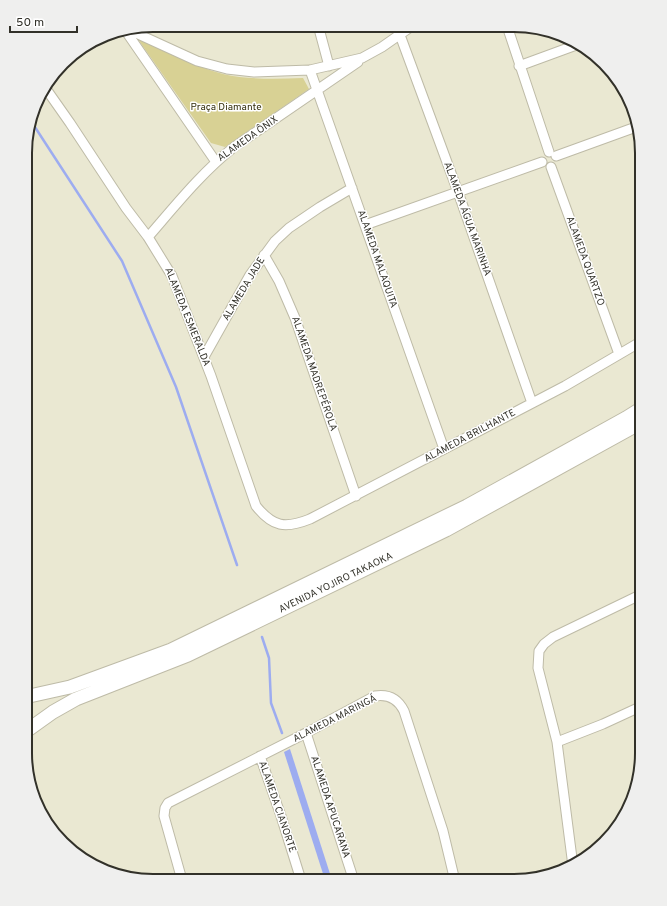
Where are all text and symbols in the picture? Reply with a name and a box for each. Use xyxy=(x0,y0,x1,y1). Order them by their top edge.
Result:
scale bar xyxy=(10,8,77,34)
text: 50 m xyxy=(16,15,44,31)
park label: Praça Diamante xyxy=(190,101,262,114)
street label: ALAMEDA ÔNIX xyxy=(215,113,281,165)
street label: ALAMEDA ÁGUA MARINHA xyxy=(440,160,494,278)
street label: ALAMEDA MALAQUITA xyxy=(354,208,400,310)
street label: ALAMEDA QUARTZO xyxy=(563,214,607,308)
street label: ALAMEDA JADE xyxy=(220,255,268,323)
street label: ALAMEDA ESMERALDA xyxy=(161,266,213,369)
street label: ALAMEDA MADREPÉROLA xyxy=(288,315,340,433)
street label: ALAMEDA BRILHANTE xyxy=(422,406,518,466)
street label: AVENIDA YOJIRO TAKAOKA xyxy=(277,550,395,616)
street label: ALAMEDA MARINGÁ xyxy=(291,692,379,746)
street label: ALAMEDA APUCARANA xyxy=(307,754,353,860)
street label: ALAMEDA CIANORTE xyxy=(255,759,299,855)

